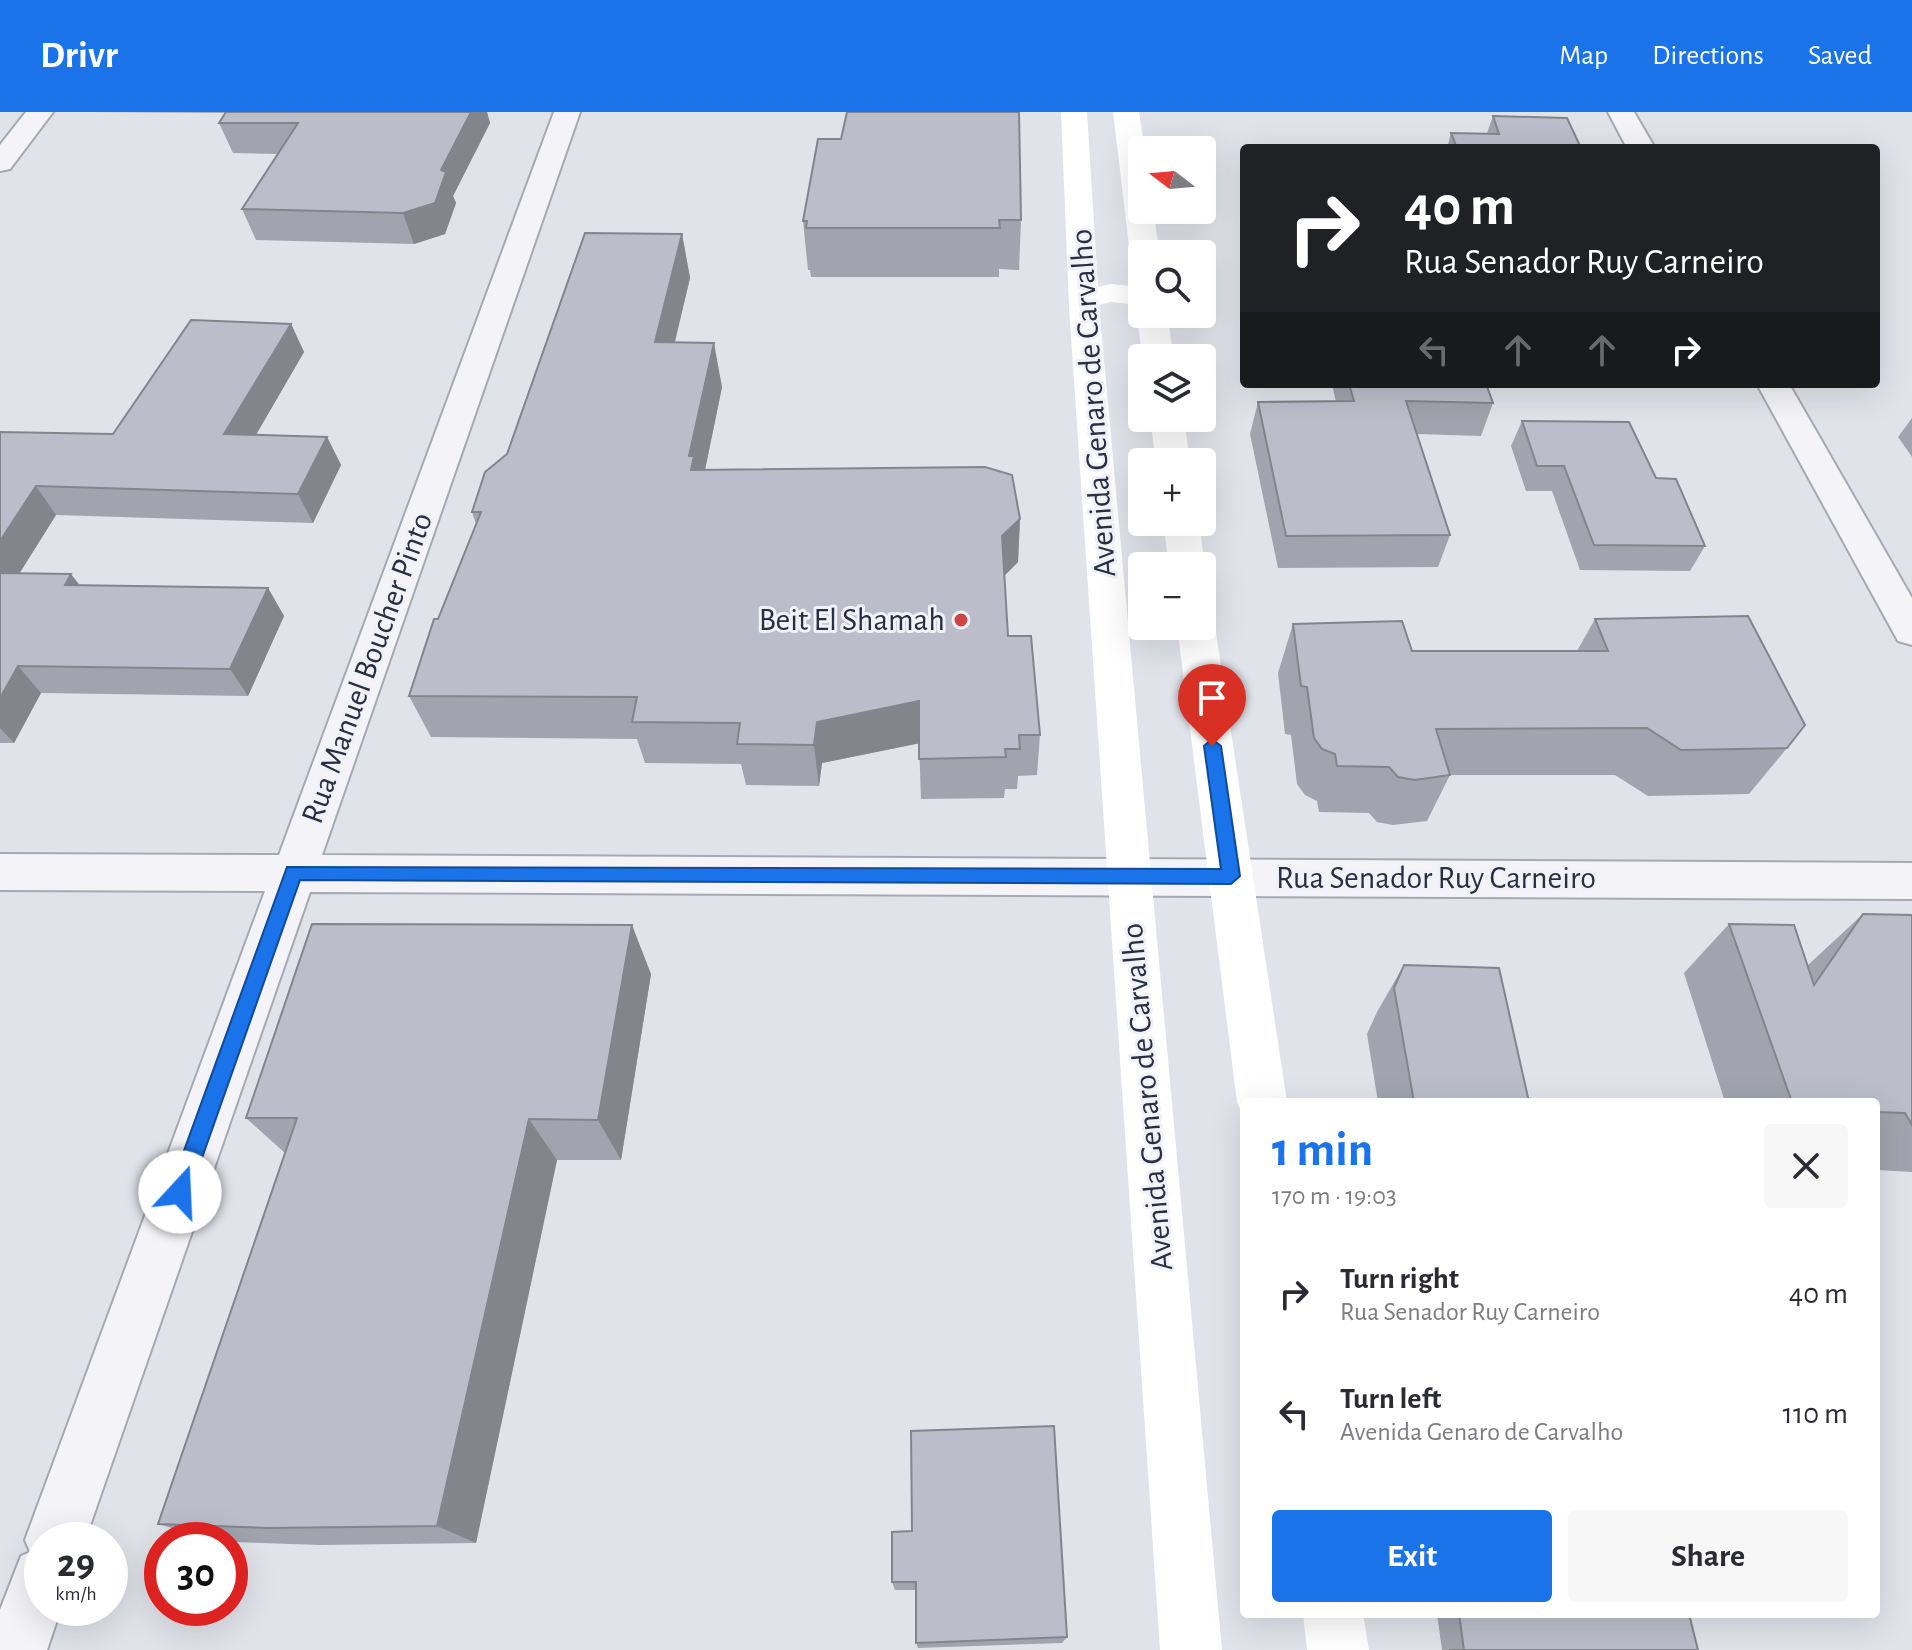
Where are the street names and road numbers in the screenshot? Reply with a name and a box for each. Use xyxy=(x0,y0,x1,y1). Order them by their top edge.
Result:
street label: Avenida Genaro de Carvalho xyxy=(1065,228,1121,578)
street label: Rua Manuel Boucher Pinto xyxy=(296,508,438,828)
street label: Rua Senador Ruy Carneiro xyxy=(1276,862,1596,894)
street label: Avenida Genaro de Carvalho xyxy=(1116,922,1178,1272)

